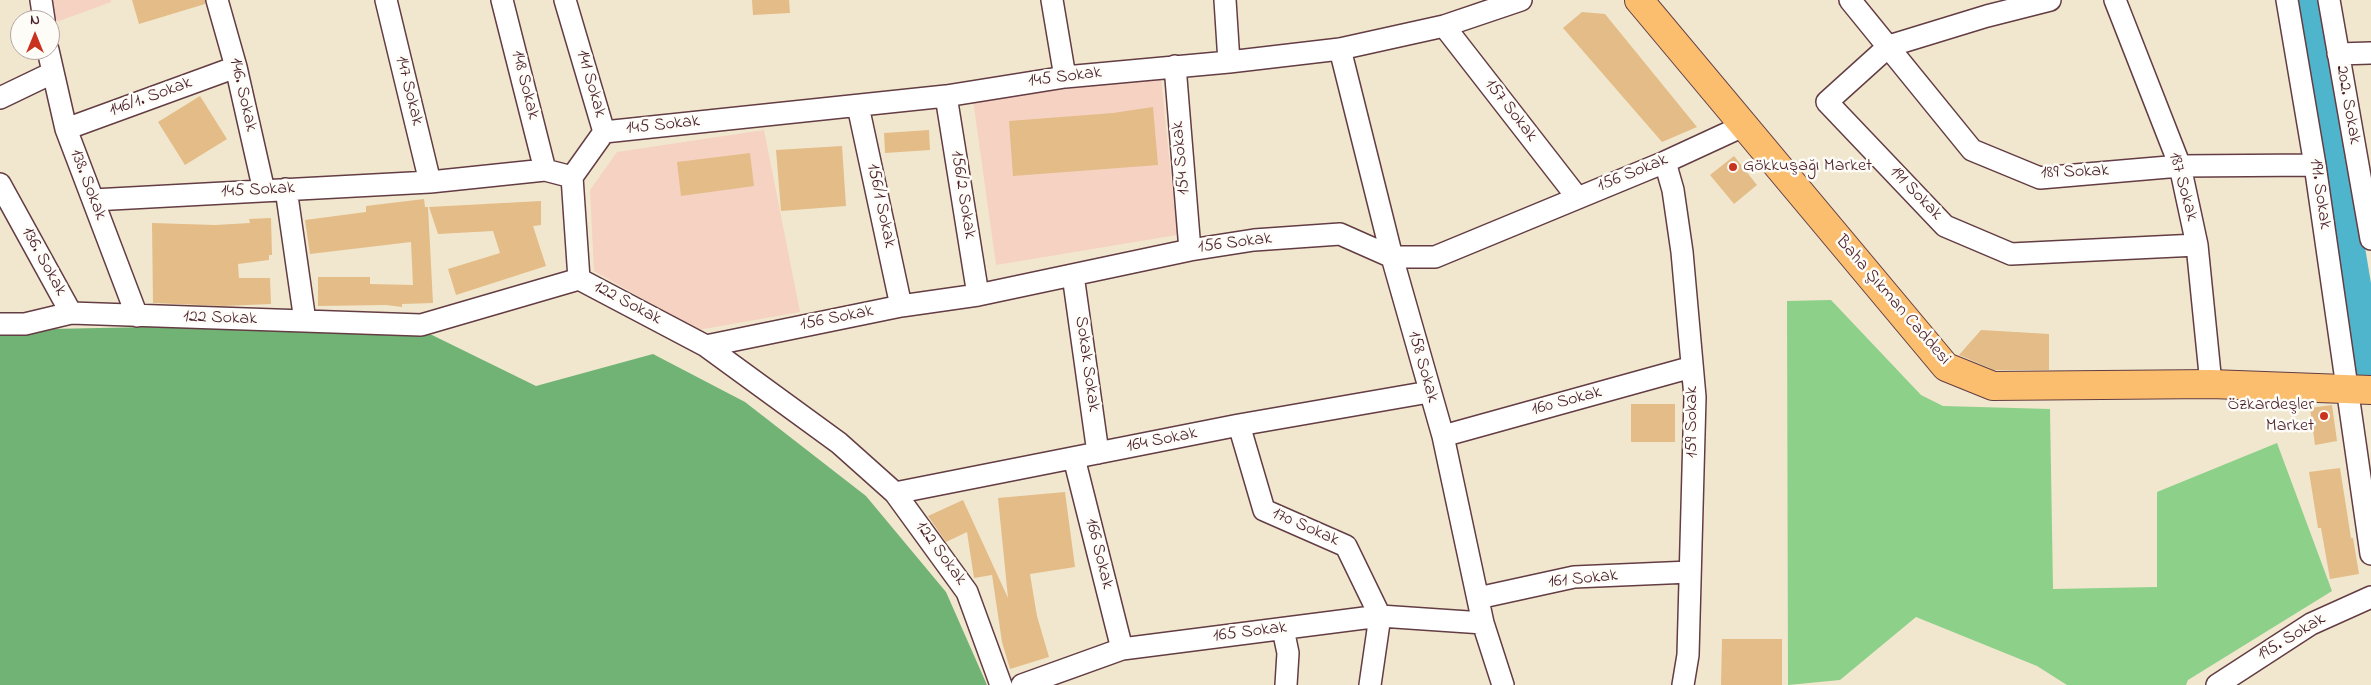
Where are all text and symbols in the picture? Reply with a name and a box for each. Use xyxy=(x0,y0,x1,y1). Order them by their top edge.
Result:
north arrow xyxy=(10,10,60,60)
text: N xyxy=(30,10,40,31)
street label: 148 Sokak xyxy=(505,48,543,122)
street label: 141 Sokak xyxy=(570,48,610,120)
street label: 147 Sokak xyxy=(389,54,427,128)
street label: 146. Sokak xyxy=(223,56,261,134)
street label: 145 Sokak xyxy=(1027,63,1103,93)
street label: 202. Sokak xyxy=(2329,64,2365,146)
street label: 146/1. Sokak xyxy=(107,73,195,123)
street label: 157 Sokak xyxy=(1479,75,1541,147)
street label: 145 Sokak xyxy=(625,111,701,141)
street label: 154 Sokak xyxy=(1168,120,1196,196)
street label: 138. Sokak xyxy=(64,147,110,223)
street label: 156/2 Sokak xyxy=(944,149,980,241)
street label: 156 Sokak xyxy=(1595,150,1671,198)
street label: 187 Sokak xyxy=(2162,150,2202,224)
place label: Gökkuşağı Market xyxy=(1743,156,1872,178)
street label: 191. Sokak xyxy=(2303,157,2335,231)
marker: Gökkuşağı Market xyxy=(1727,161,1739,173)
street label: 189 Sokak xyxy=(2041,161,2109,185)
street label: 156/1 Sokak xyxy=(861,162,899,250)
street label: 191 Sokak xyxy=(1884,162,1946,226)
street label: 145 Sokak xyxy=(221,178,295,204)
street label: 136. Sokak xyxy=(15,224,71,300)
street label: 156 Sokak xyxy=(1197,229,1273,259)
street label: Baha Şıkman Caddesi xyxy=(1830,232,1954,370)
street label: 122 Sokak xyxy=(589,277,665,331)
street label: 156 Sokak xyxy=(798,301,876,337)
street label: 122 Sokak xyxy=(183,307,257,331)
street label: Sokak Sokak xyxy=(1069,315,1103,413)
street label: 158 Sokak xyxy=(1402,329,1442,405)
street label: 160 Sokak xyxy=(1530,382,1604,422)
street label: 159 Sokak xyxy=(1682,386,1704,458)
place label: Özkardeşler Market xyxy=(2227,395,2314,438)
marker: Özkardeşler Market xyxy=(2318,410,2330,422)
street label: 164 Sokak xyxy=(1125,424,1199,458)
street label: 170 Sokak xyxy=(1268,504,1342,552)
street label: 166 Sokak xyxy=(1079,516,1117,592)
street label: 122 Sokak xyxy=(910,518,970,590)
street label: 161 Sokak xyxy=(1547,566,1619,594)
street label: 195. Sokak xyxy=(2254,609,2330,667)
street label: 165 Sokak xyxy=(1212,618,1288,648)

